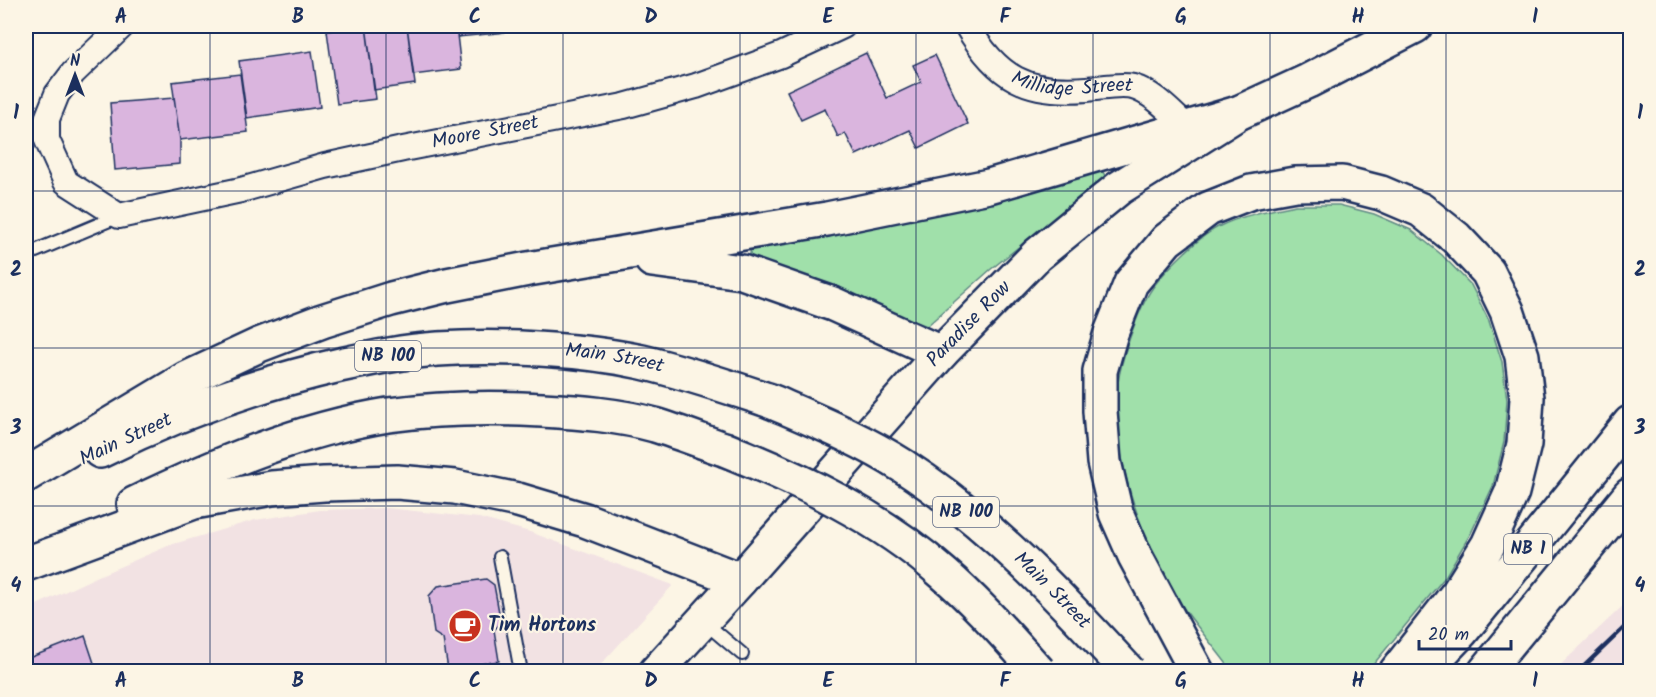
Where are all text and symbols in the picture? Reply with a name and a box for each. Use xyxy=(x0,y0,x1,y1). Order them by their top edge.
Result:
text: A xyxy=(115,2,127,34)
text: B xyxy=(292,2,304,34)
text: C xyxy=(469,2,481,34)
text: D xyxy=(644,2,658,34)
text: E xyxy=(822,2,834,34)
text: F xyxy=(1000,2,1012,34)
text: G xyxy=(1175,2,1187,34)
text: H xyxy=(1351,2,1365,34)
text: I xyxy=(1532,2,1538,34)
north arrow xyxy=(45,45,105,105)
text: N xyxy=(70,49,80,74)
street label: Millidge Street xyxy=(1005,63,1134,106)
text: 1 xyxy=(13,98,19,130)
text: 1 xyxy=(1637,98,1643,130)
street label: Moore Street xyxy=(429,107,542,159)
text: 2 xyxy=(10,255,22,287)
text: 2 xyxy=(1634,255,1646,287)
street label: Paradise Row xyxy=(919,273,1020,375)
street label: Main Street xyxy=(564,335,667,383)
road number: NB 100 xyxy=(355,341,421,371)
street label: Main Street xyxy=(74,404,178,475)
text: 3 xyxy=(10,413,22,445)
text: 3 xyxy=(1634,413,1646,445)
road number: NB 100 xyxy=(933,497,999,527)
road number: NB 1 xyxy=(1504,534,1552,564)
street label: Main Street xyxy=(1005,544,1098,637)
text: 4 xyxy=(11,571,22,603)
text: 4 xyxy=(1635,571,1646,603)
cafe icon: Tim Hortons xyxy=(447,608,483,644)
place label: Tim Hortons xyxy=(488,610,597,642)
scale bar xyxy=(1419,613,1510,651)
text: 20 m xyxy=(1428,621,1469,650)
text: A xyxy=(115,666,127,697)
text: B xyxy=(292,666,304,697)
text: C xyxy=(469,666,481,697)
text: D xyxy=(644,666,658,697)
text: E xyxy=(822,666,834,697)
text: F xyxy=(1000,666,1012,697)
text: G xyxy=(1175,666,1187,697)
text: H xyxy=(1351,666,1365,697)
text: I xyxy=(1532,666,1538,697)

